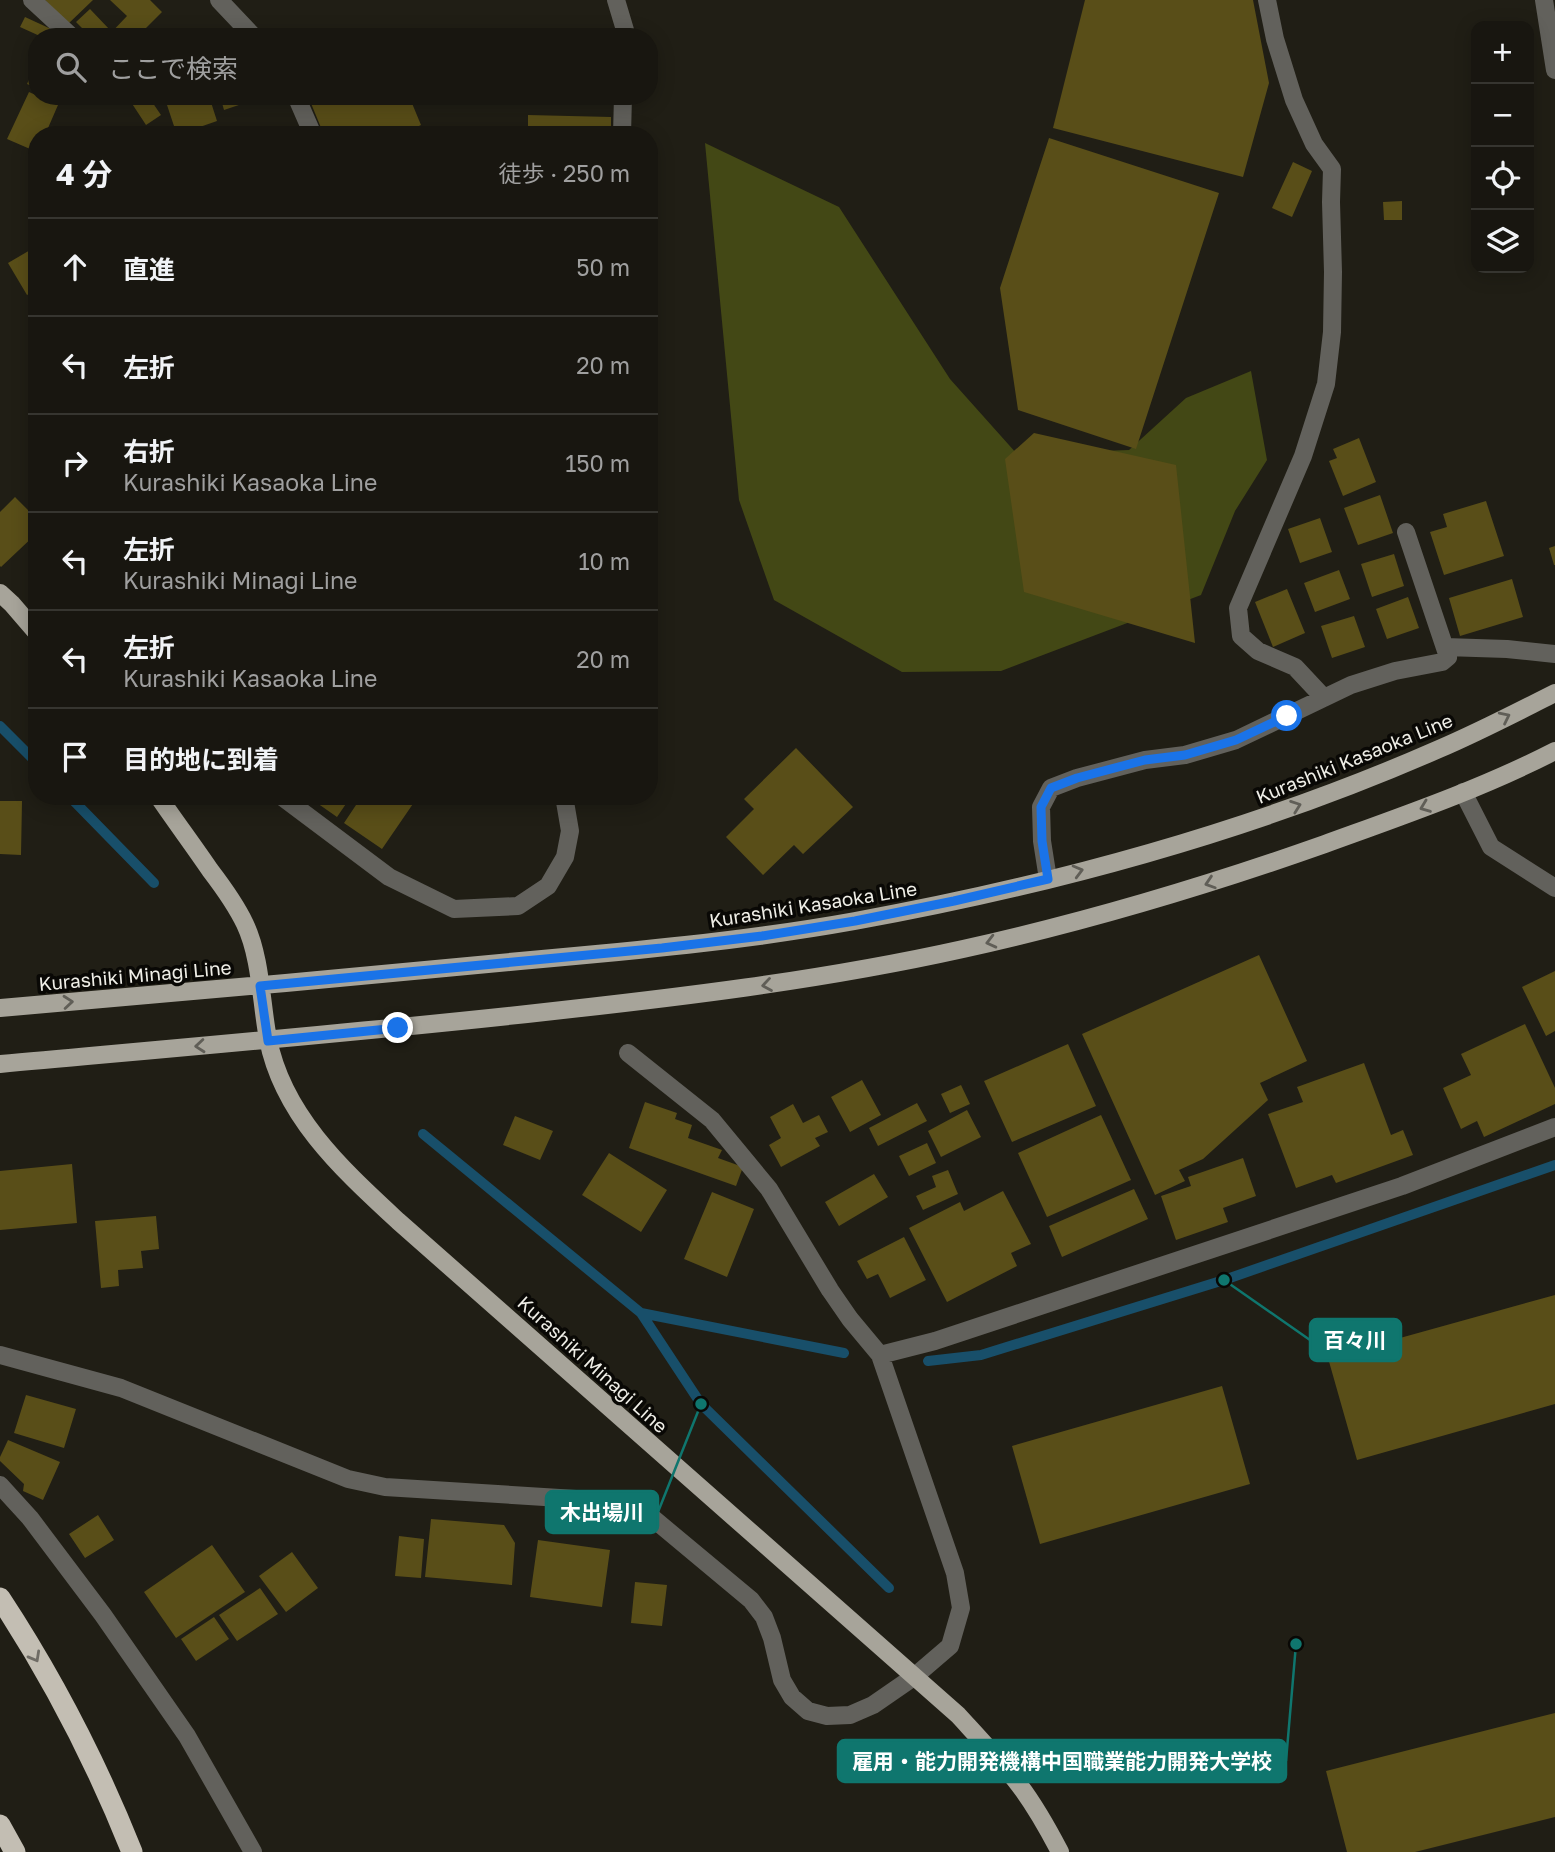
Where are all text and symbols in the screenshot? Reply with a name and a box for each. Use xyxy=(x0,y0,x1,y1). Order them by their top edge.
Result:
map controls xyxy=(1471,21,1534,273)
button: + xyxy=(1471,21,1534,84)
search box xyxy=(28,28,658,105)
icon: search xyxy=(52,48,90,86)
text: ここで検索 xyxy=(108,53,238,84)
button: − xyxy=(1471,84,1534,147)
button: locate xyxy=(1471,147,1534,210)
text: 4 分 xyxy=(56,156,112,192)
text: 徒歩 · 250 m xyxy=(499,159,630,187)
button: layers xyxy=(1471,210,1534,273)
icon: ahead xyxy=(56,248,94,286)
text: 50 m xyxy=(576,253,630,281)
text: 直進 xyxy=(123,254,175,285)
icon: left xyxy=(56,346,94,384)
text: 20 m xyxy=(576,351,630,379)
text: 左折 xyxy=(123,352,175,383)
text: 右折 xyxy=(123,436,175,467)
icon: right xyxy=(56,444,94,482)
text: 150 m xyxy=(565,449,630,477)
text: Kurashiki Kasaoka Line xyxy=(123,468,377,496)
text: 左折 xyxy=(123,534,175,565)
icon: left xyxy=(56,542,94,580)
text: 10 m xyxy=(578,547,630,575)
text: Kurashiki Minagi Line xyxy=(123,566,357,594)
text: 左折 xyxy=(123,632,175,663)
icon: left xyxy=(56,640,94,678)
text: 20 m xyxy=(576,645,630,673)
text: Kurashiki Kasaoka Line xyxy=(123,664,377,692)
route start xyxy=(1271,700,1302,731)
street label: Kurashiki Kasaoka Line xyxy=(1252,708,1456,808)
one-way arrow xyxy=(1498,712,1510,726)
icon: arrive xyxy=(56,738,94,776)
text: 目的地に到着 xyxy=(123,744,279,775)
one-way arrow xyxy=(1419,799,1431,813)
one-way arrow xyxy=(1289,800,1301,814)
one-way arrow xyxy=(1072,865,1084,879)
one-way arrow xyxy=(1205,875,1217,889)
street label: Kurashiki Kasaoka Line xyxy=(707,876,919,932)
one-way arrow xyxy=(985,934,997,948)
street label: Kurashiki Minagi Line xyxy=(38,955,232,995)
one-way arrow xyxy=(761,977,773,992)
one-way arrow xyxy=(63,995,74,1010)
route end xyxy=(382,1012,413,1043)
one-way arrow xyxy=(194,1038,205,1053)
street label: Kurashiki Minagi Line xyxy=(513,1291,673,1437)
callout: 百々川 xyxy=(1310,1319,1401,1361)
text: 百々川 xyxy=(1324,1327,1387,1353)
callout: 木出場川 xyxy=(546,1491,658,1533)
text: 木出場川 xyxy=(560,1499,644,1525)
one-way arrow xyxy=(27,1649,40,1662)
callout: 雇用・能力開発機構中国職業能力開発大学校 xyxy=(838,1740,1286,1782)
text: 雇用・能力開発機構中国職業能力開発大学校 xyxy=(852,1748,1272,1774)

